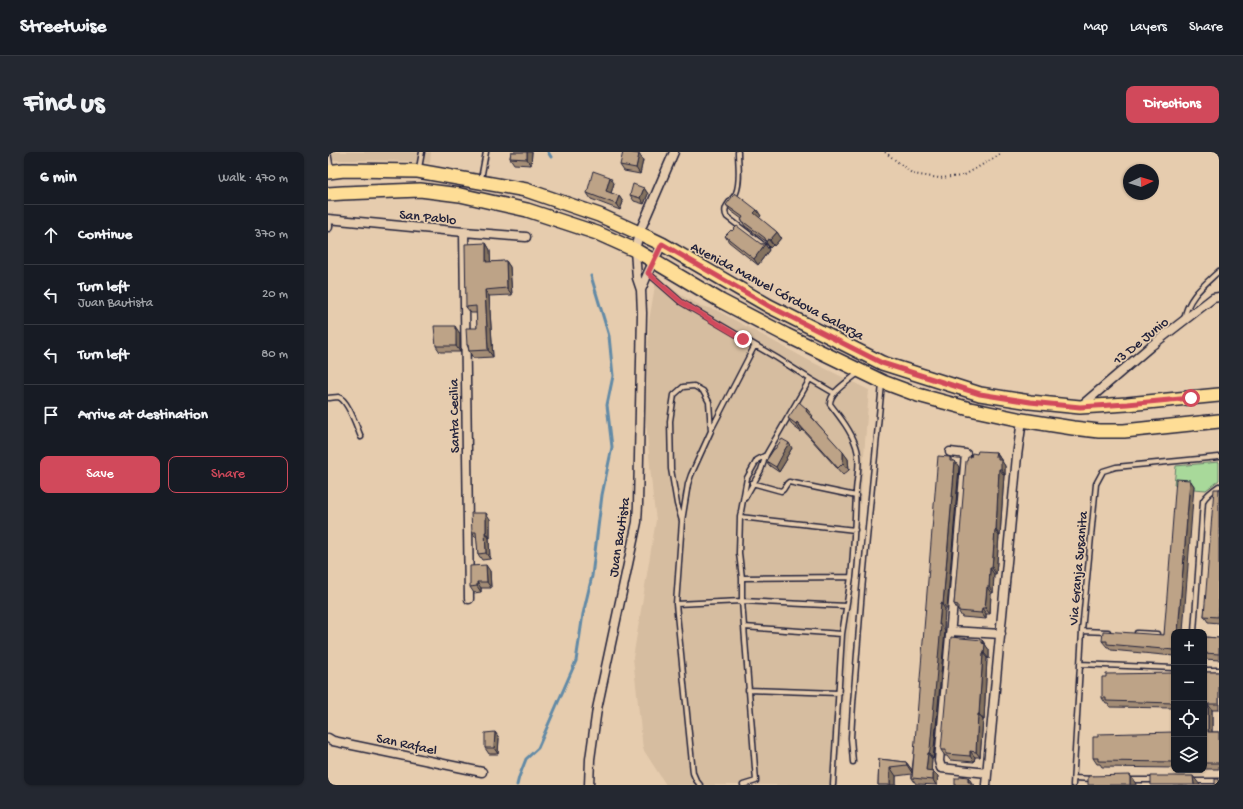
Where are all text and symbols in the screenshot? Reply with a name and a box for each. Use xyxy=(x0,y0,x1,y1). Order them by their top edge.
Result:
text: Streetwise xyxy=(20,16,106,39)
text: Map xyxy=(1084,19,1108,36)
text: Layers xyxy=(1130,19,1167,36)
text: Share xyxy=(1189,19,1223,36)
button: Directions xyxy=(1126,86,1219,123)
text: Find us xyxy=(24,88,104,121)
north arrow xyxy=(1123,164,1159,200)
text: 6 min xyxy=(40,168,76,188)
text: Walk · 470 m xyxy=(218,171,288,186)
street label: San Pablo xyxy=(398,207,457,230)
icon: ahead xyxy=(40,224,62,246)
text: Continue xyxy=(78,226,132,244)
text: 370 m xyxy=(255,227,288,242)
street label: Avenida Manuel Córdova Galarza xyxy=(687,239,867,346)
text: Turn left xyxy=(78,278,129,296)
icon: left xyxy=(40,284,62,306)
text: 20 m xyxy=(262,287,288,302)
text: Juan Bautista xyxy=(78,296,153,311)
street label: 13 De Junio xyxy=(1109,314,1173,370)
route end xyxy=(734,330,752,348)
icon: left xyxy=(40,344,62,366)
text: Turn left xyxy=(78,346,129,364)
text: 80 m xyxy=(261,347,288,362)
street label: Santa Cecilia xyxy=(446,377,465,453)
route start xyxy=(1182,389,1200,407)
icon: arrive xyxy=(40,404,62,426)
text: Arrive at destination xyxy=(78,406,208,424)
button: Save xyxy=(40,456,160,493)
button: Share xyxy=(168,456,288,493)
street label: Juan Bautista xyxy=(606,495,635,579)
street label: Via Granja Susanita xyxy=(1066,509,1093,627)
map controls xyxy=(1171,629,1207,773)
button: + xyxy=(1171,629,1207,665)
button: − xyxy=(1171,665,1207,701)
button: locate xyxy=(1171,701,1207,737)
street label: San Rafael xyxy=(375,731,438,760)
button: layers xyxy=(1171,737,1207,773)

